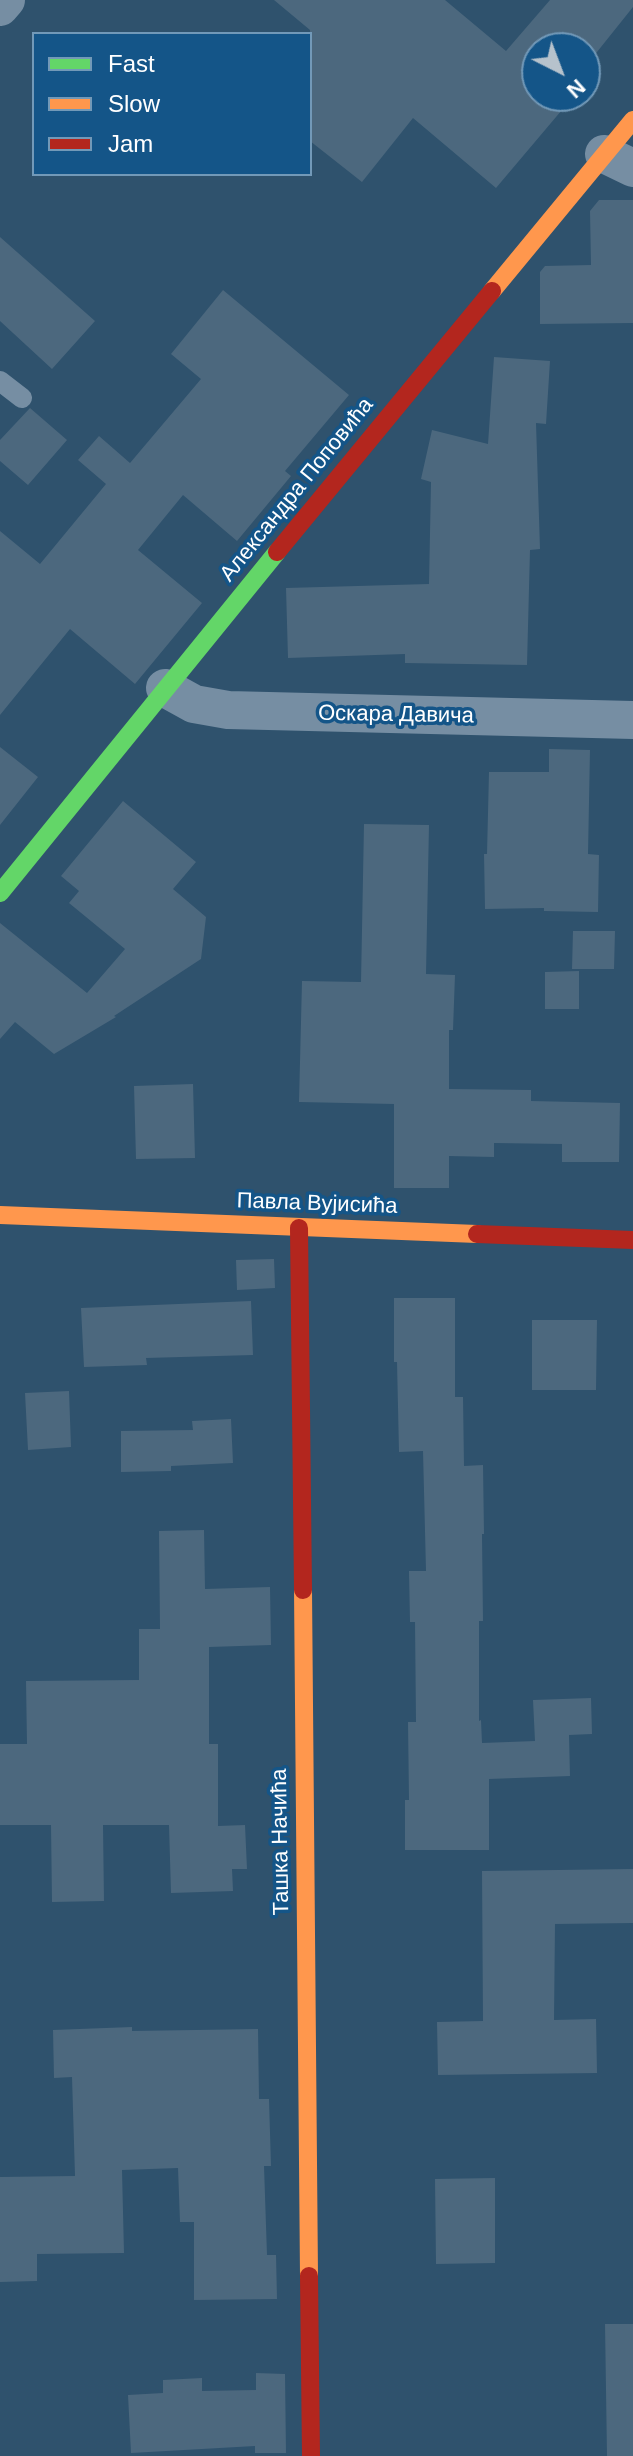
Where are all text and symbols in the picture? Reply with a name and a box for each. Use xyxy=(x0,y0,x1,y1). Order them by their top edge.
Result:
legend xyxy=(32,32,312,176)
north arrow xyxy=(521,32,601,112)
text: Fast xyxy=(108,50,155,77)
text: N xyxy=(562,74,590,103)
text: Slow xyxy=(108,90,160,117)
text: Jam xyxy=(108,130,153,157)
street label: Александра Поповића xyxy=(215,393,379,587)
street label: Оскара Давича xyxy=(318,700,474,730)
street label: Павла Вујисића xyxy=(236,1188,398,1220)
street label: Ташка Начића xyxy=(267,1768,295,1916)

